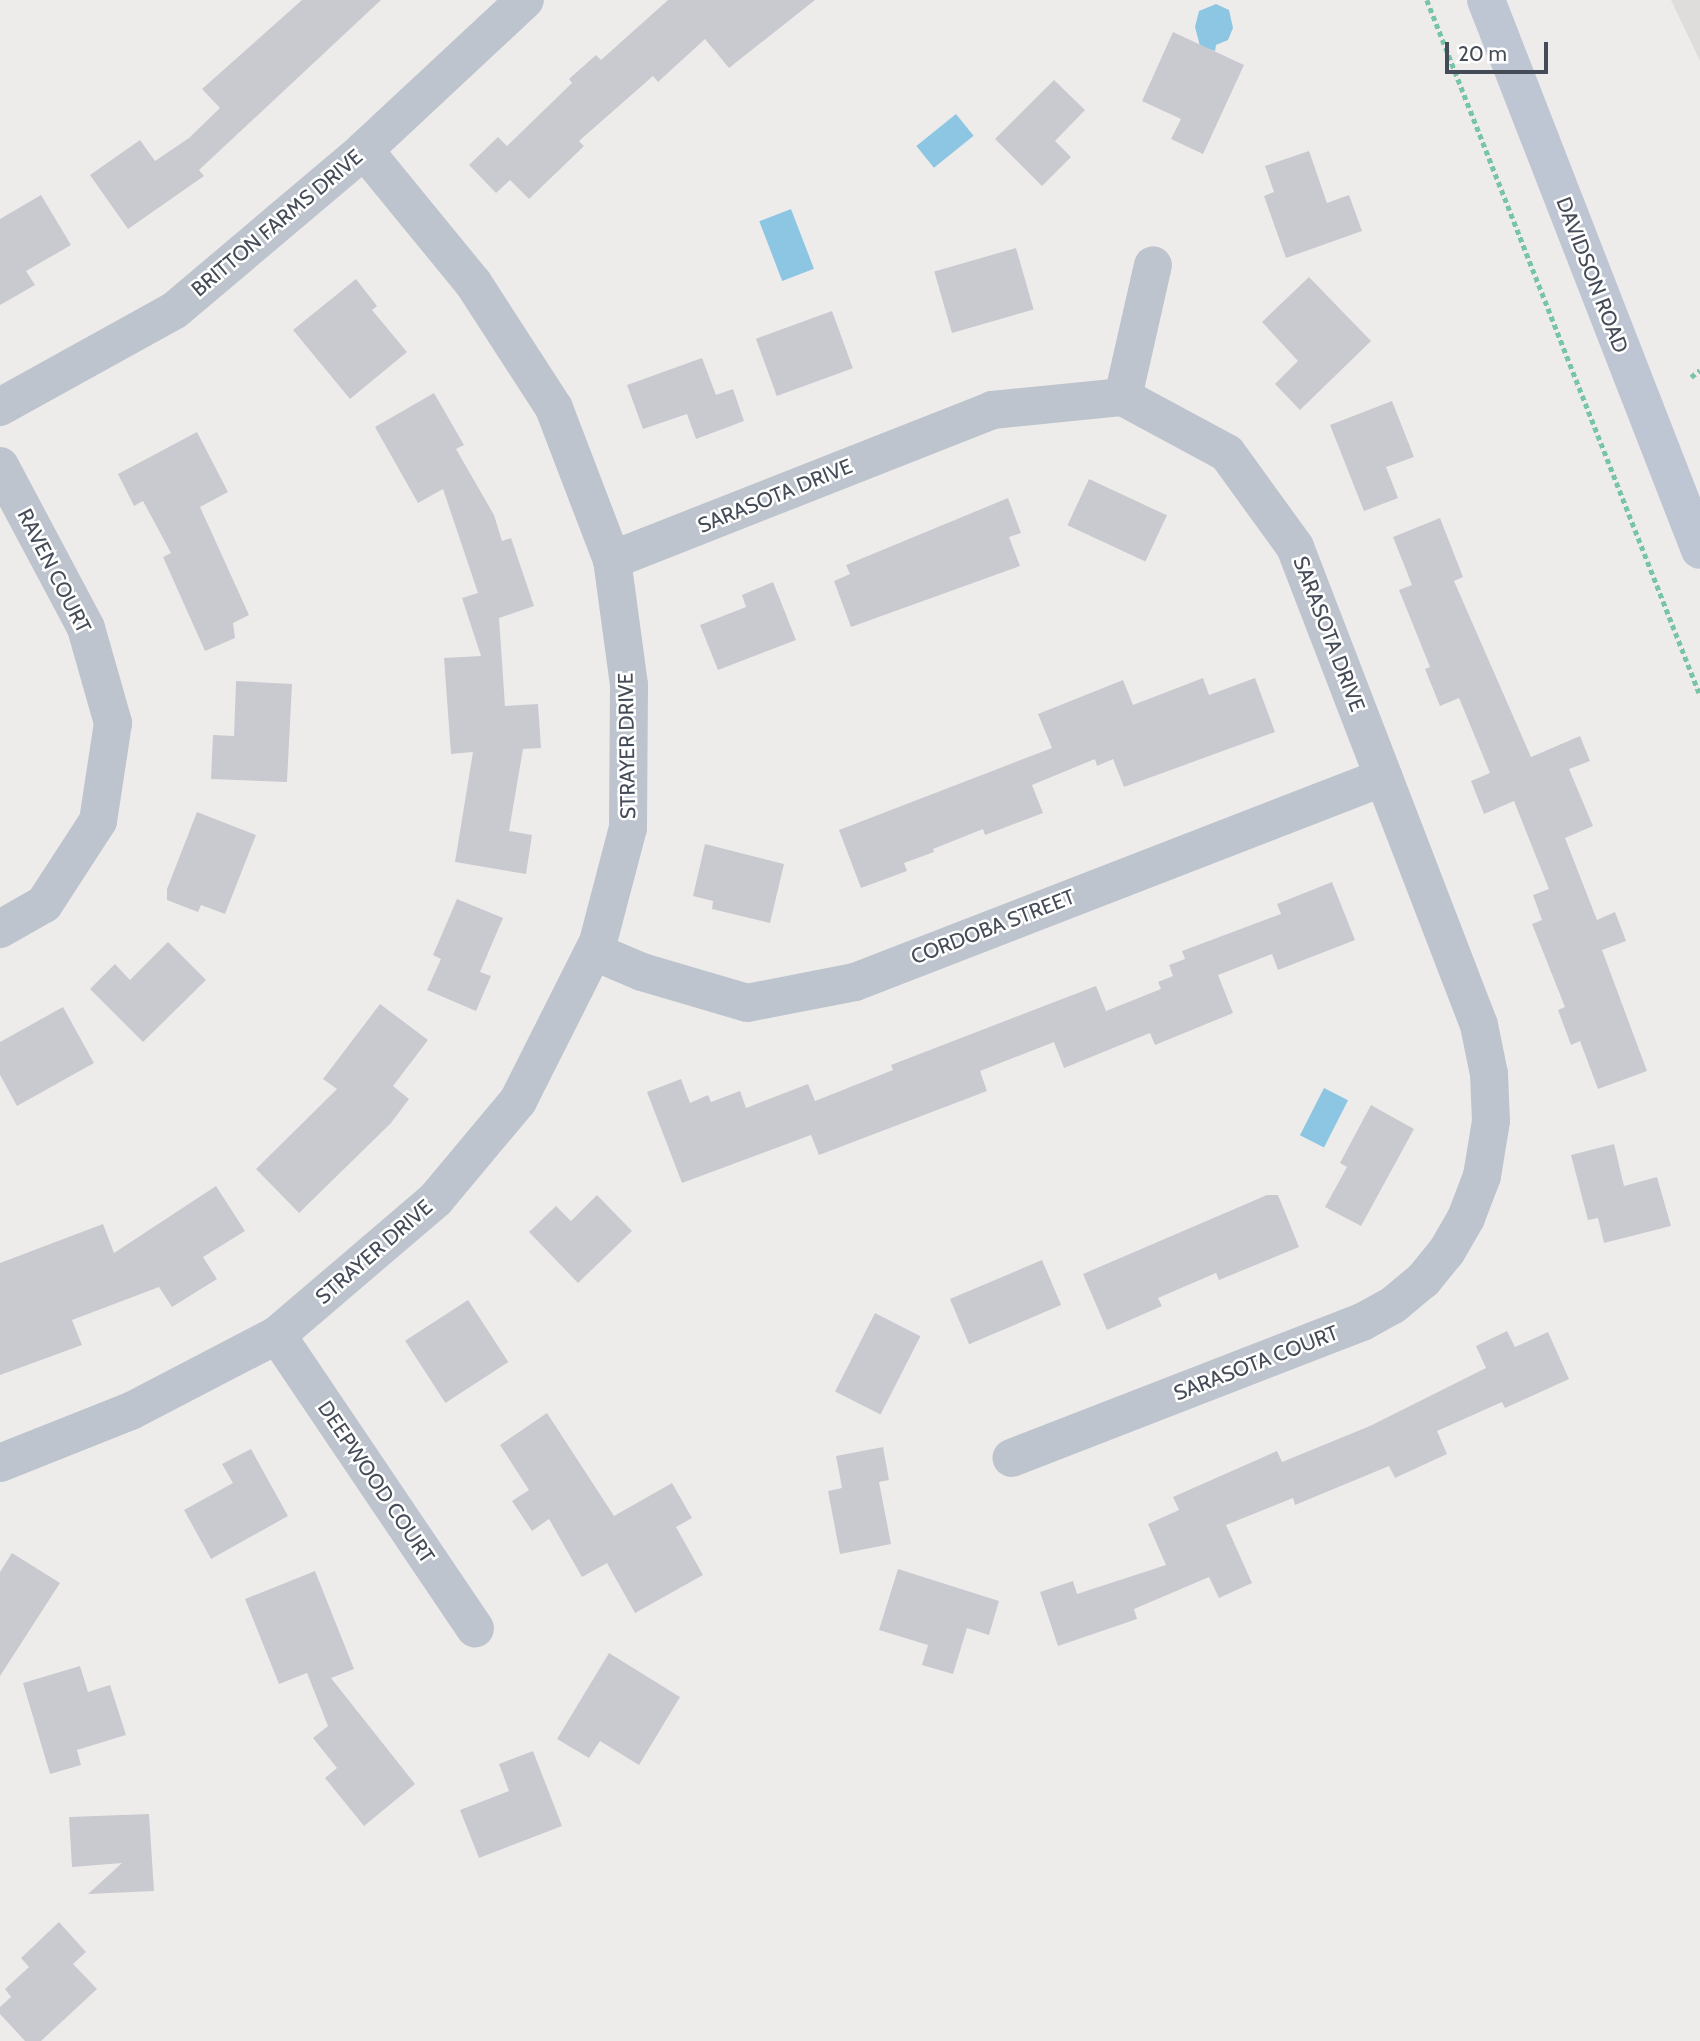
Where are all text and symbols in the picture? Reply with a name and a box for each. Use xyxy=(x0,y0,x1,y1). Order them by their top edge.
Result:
scale bar xyxy=(1448,28,1551,72)
text: 20 m xyxy=(1458,41,1507,66)
street label: BRITTON FARMS DRIVE xyxy=(186,144,368,302)
street label: DAVIDSON ROAD xyxy=(1551,193,1633,357)
street label: SARASOTA DRIVE xyxy=(694,454,856,538)
street label: RAVEN COURT xyxy=(12,505,96,637)
street label: SARASOTA DRIVE xyxy=(1288,553,1370,715)
street label: STRAYER DRIVE xyxy=(613,673,641,819)
street label: CORDOBA STREET xyxy=(907,884,1079,970)
street label: STRAYER DRIVE xyxy=(311,1194,437,1310)
street label: SARASOTA COURT xyxy=(1170,1320,1342,1406)
street label: DEEPWOOD COURT xyxy=(312,1396,440,1568)

